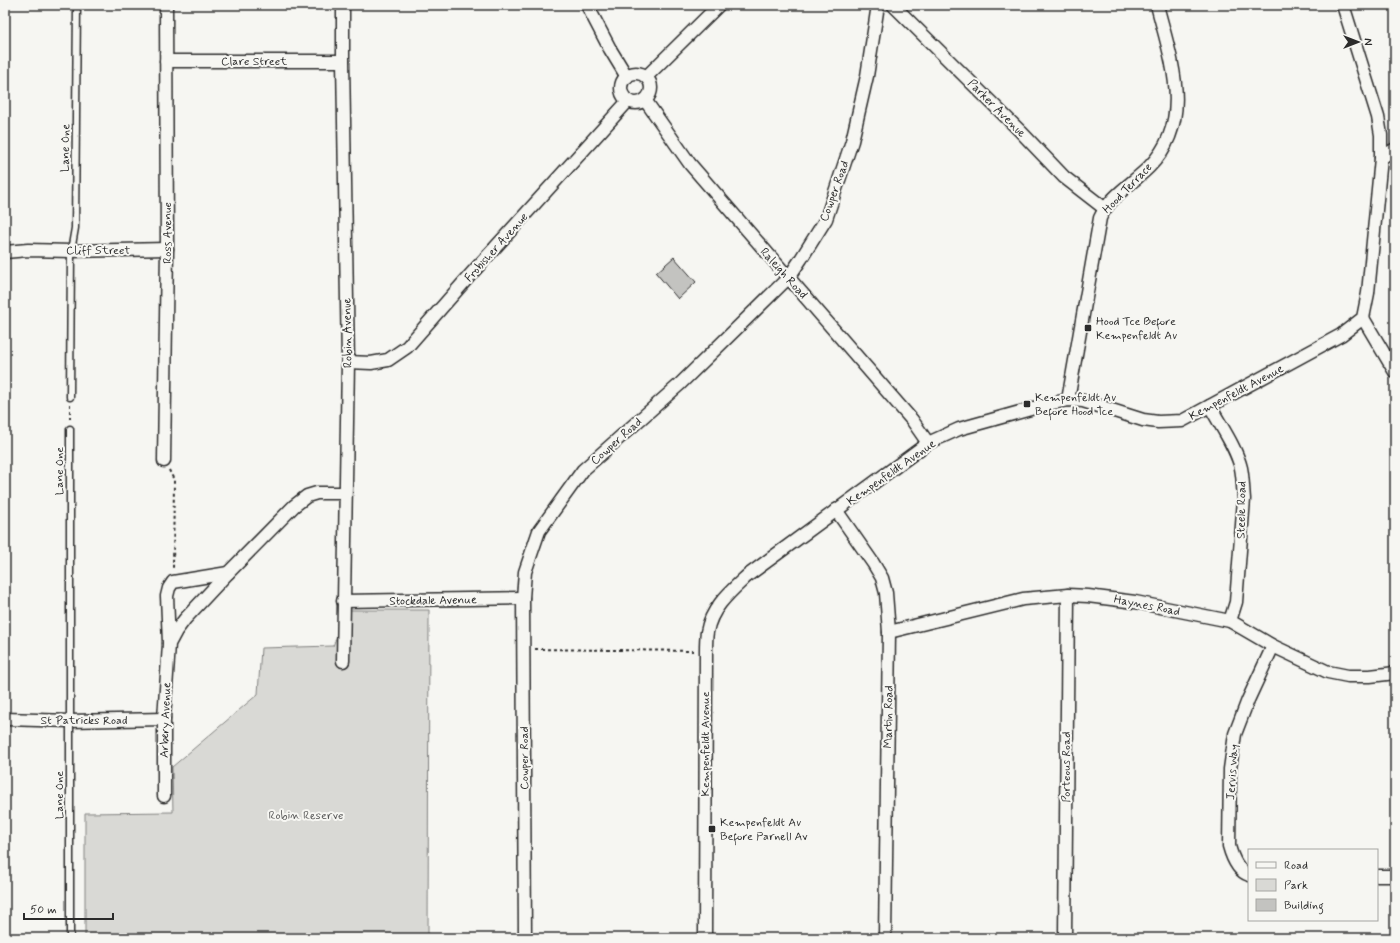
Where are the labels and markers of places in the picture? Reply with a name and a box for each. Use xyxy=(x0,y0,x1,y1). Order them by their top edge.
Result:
place label: Hood Tce Before Kempenfeldt Av xyxy=(1096,314,1177,344)
marker: Hood Tce Before Kempenfeldt Av xyxy=(1083,323,1093,333)
place label: Kempenfeldt Av Before Hood Tce xyxy=(1035,390,1116,421)
marker: Kempenfeldt Av Before Hood Tce xyxy=(1022,399,1032,409)
place label: Kempenfeldt Av Before Parnell Av xyxy=(720,815,808,846)
marker: Kempenfeldt Av Before Parnell Av xyxy=(707,824,717,834)

